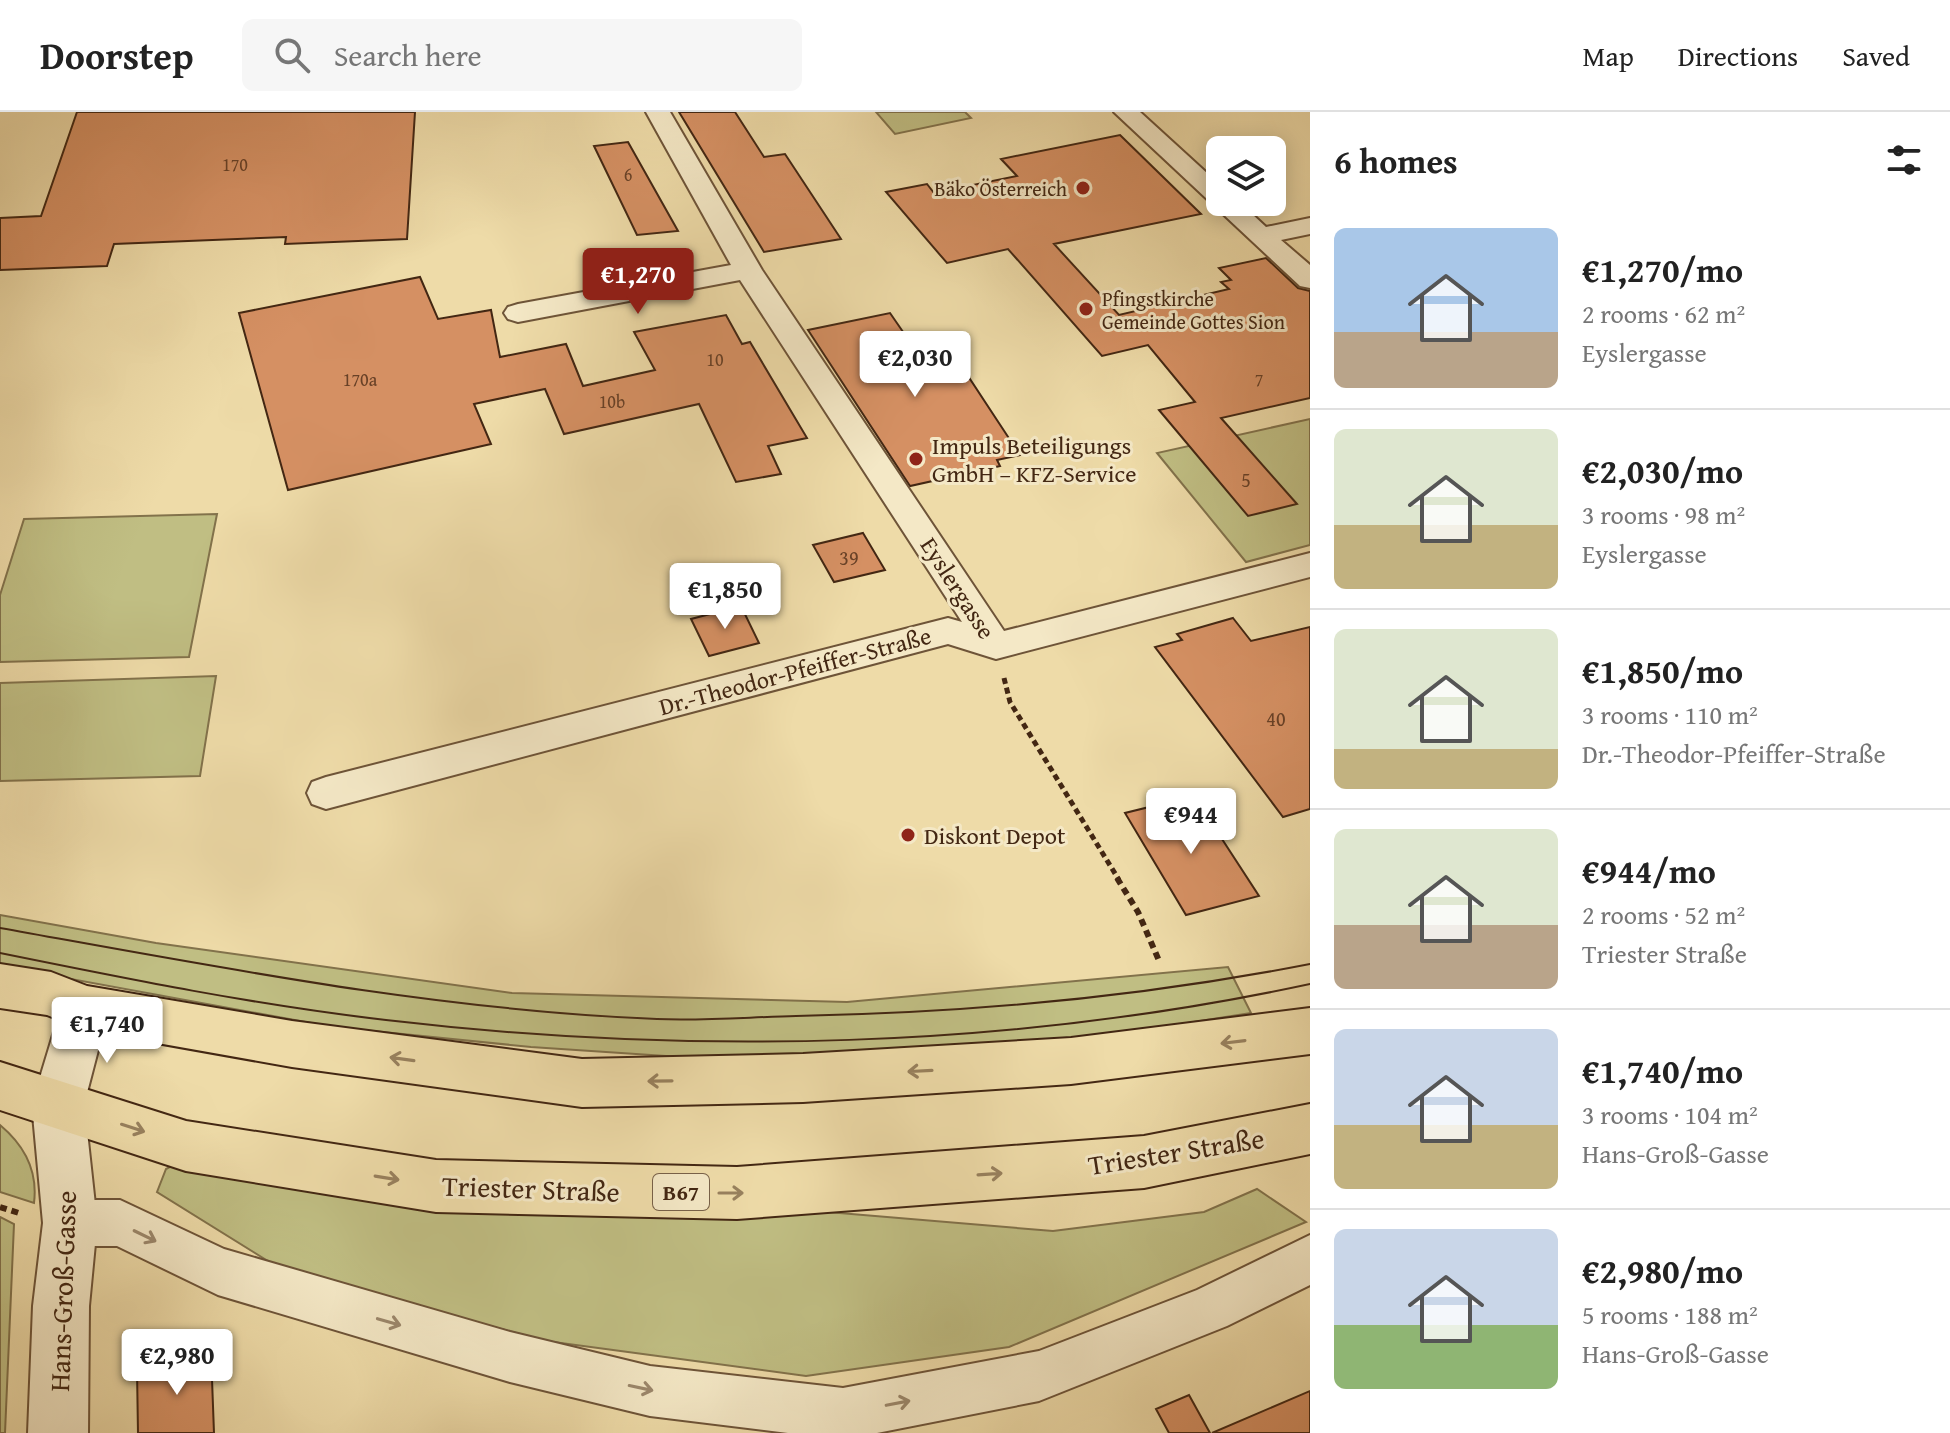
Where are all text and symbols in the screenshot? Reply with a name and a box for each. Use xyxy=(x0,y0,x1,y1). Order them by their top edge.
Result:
search box xyxy=(242,19,802,91)
text: Doorstep xyxy=(40,27,194,83)
icon: search xyxy=(270,33,314,77)
text: Search here xyxy=(334,33,482,77)
text: Map xyxy=(1582,35,1634,76)
text: Directions xyxy=(1678,35,1798,76)
text: Saved xyxy=(1842,35,1910,76)
map controls xyxy=(1206,136,1286,216)
button: layers xyxy=(1206,136,1286,216)
text: 6 homes xyxy=(1334,136,1458,185)
icon: filters xyxy=(1882,138,1926,182)
house number: 170 xyxy=(222,151,248,178)
house number: 6 xyxy=(624,161,632,188)
place label: Bäko Österreich xyxy=(934,174,1067,203)
marker: Bäko Österreich xyxy=(1074,179,1092,197)
text: €1,270/mo xyxy=(1582,245,1743,294)
pin: €1,270 xyxy=(573,248,703,316)
text: €1,270 xyxy=(601,254,675,293)
icon: home xyxy=(1398,260,1494,356)
place label: Pfingstkirche Gemeinde Gottes Sion xyxy=(1102,284,1285,336)
text: 2 rooms · 62 m² xyxy=(1582,294,1745,333)
marker: Pfingstkirche Gemeinde Gottes Sion xyxy=(1077,300,1095,318)
pin: €2,030 xyxy=(850,331,980,399)
text: Eyslergasse xyxy=(1582,333,1707,372)
text: €2,030 xyxy=(878,337,952,376)
house number: 10 xyxy=(706,346,724,373)
house number: 170a xyxy=(343,366,378,393)
house number: 7 xyxy=(1255,366,1263,393)
house number: 10b xyxy=(599,388,625,415)
place label: Impuls Beteiligungs GmbH – KFZ-Service xyxy=(932,428,1136,491)
text: €2,030/mo xyxy=(1582,446,1743,495)
marker: Impuls Beteiligungs GmbH – KFZ-Service xyxy=(907,450,925,468)
icon: home xyxy=(1398,461,1494,557)
house number: 5 xyxy=(1241,465,1251,494)
text: 3 rooms · 98 m² xyxy=(1582,495,1745,534)
street label: Eyslergasse xyxy=(912,530,1004,646)
text: Eyslergasse xyxy=(1582,534,1707,573)
house number: 39 xyxy=(839,543,859,572)
pin: €1,850 xyxy=(660,563,790,631)
text: €1,850 xyxy=(688,569,762,608)
street label: Dr.-Theodor-Pfeiffer-Straße xyxy=(655,618,935,724)
text: €1,850/mo xyxy=(1582,646,1743,695)
icon: home xyxy=(1398,661,1494,757)
text: 3 rooms · 110 m² xyxy=(1582,695,1758,734)
house number: 40 xyxy=(1266,704,1286,733)
text: Dr.-Theodor-Pfeiffer-Straße xyxy=(1582,734,1886,773)
pin: €944 xyxy=(1144,788,1238,856)
text: €944 xyxy=(1164,794,1218,833)
place label: Diskont Depot xyxy=(924,818,1066,853)
marker: Diskont Depot xyxy=(899,826,917,844)
text: €944/mo xyxy=(1582,846,1716,895)
icon: home xyxy=(1398,861,1494,957)
text: 2 rooms · 52 m² xyxy=(1582,895,1745,934)
text: Triester Straße xyxy=(1582,934,1747,973)
pin: €1,740 xyxy=(42,997,172,1065)
text: €1,740 xyxy=(70,1003,144,1042)
one-way arrow xyxy=(1220,1035,1247,1050)
text: €1,740/mo xyxy=(1582,1046,1743,1095)
one-way arrow xyxy=(390,1051,415,1066)
icon: home xyxy=(1398,1061,1494,1157)
one-way arrow xyxy=(907,1064,934,1079)
one-way arrow xyxy=(647,1074,674,1089)
text: 3 rooms · 104 m² xyxy=(1582,1095,1758,1134)
street label: Triester Straße xyxy=(1085,1117,1267,1185)
one-way arrow xyxy=(120,1122,145,1137)
text: Hans-Groß-Gasse xyxy=(1582,1134,1769,1173)
street label: Triester Straße xyxy=(441,1164,621,1212)
one-way arrow xyxy=(976,1166,1003,1181)
one-way arrow xyxy=(374,1172,399,1187)
road number: B67 xyxy=(653,1174,709,1210)
one-way arrow xyxy=(717,1185,744,1201)
street label: Hans-Groß-Gasse xyxy=(38,1190,86,1392)
one-way arrow xyxy=(133,1229,156,1244)
text: €2,980/mo xyxy=(1582,1246,1743,1295)
icon: home xyxy=(1398,1261,1494,1357)
text: 5 rooms · 188 m² xyxy=(1582,1295,1758,1334)
one-way arrow xyxy=(376,1315,402,1330)
pin: €2,980 xyxy=(112,1329,242,1397)
text: Hans-Groß-Gasse xyxy=(1582,1334,1769,1373)
text: €2,980 xyxy=(140,1335,214,1374)
one-way arrow xyxy=(627,1381,653,1396)
one-way arrow xyxy=(885,1395,910,1410)

